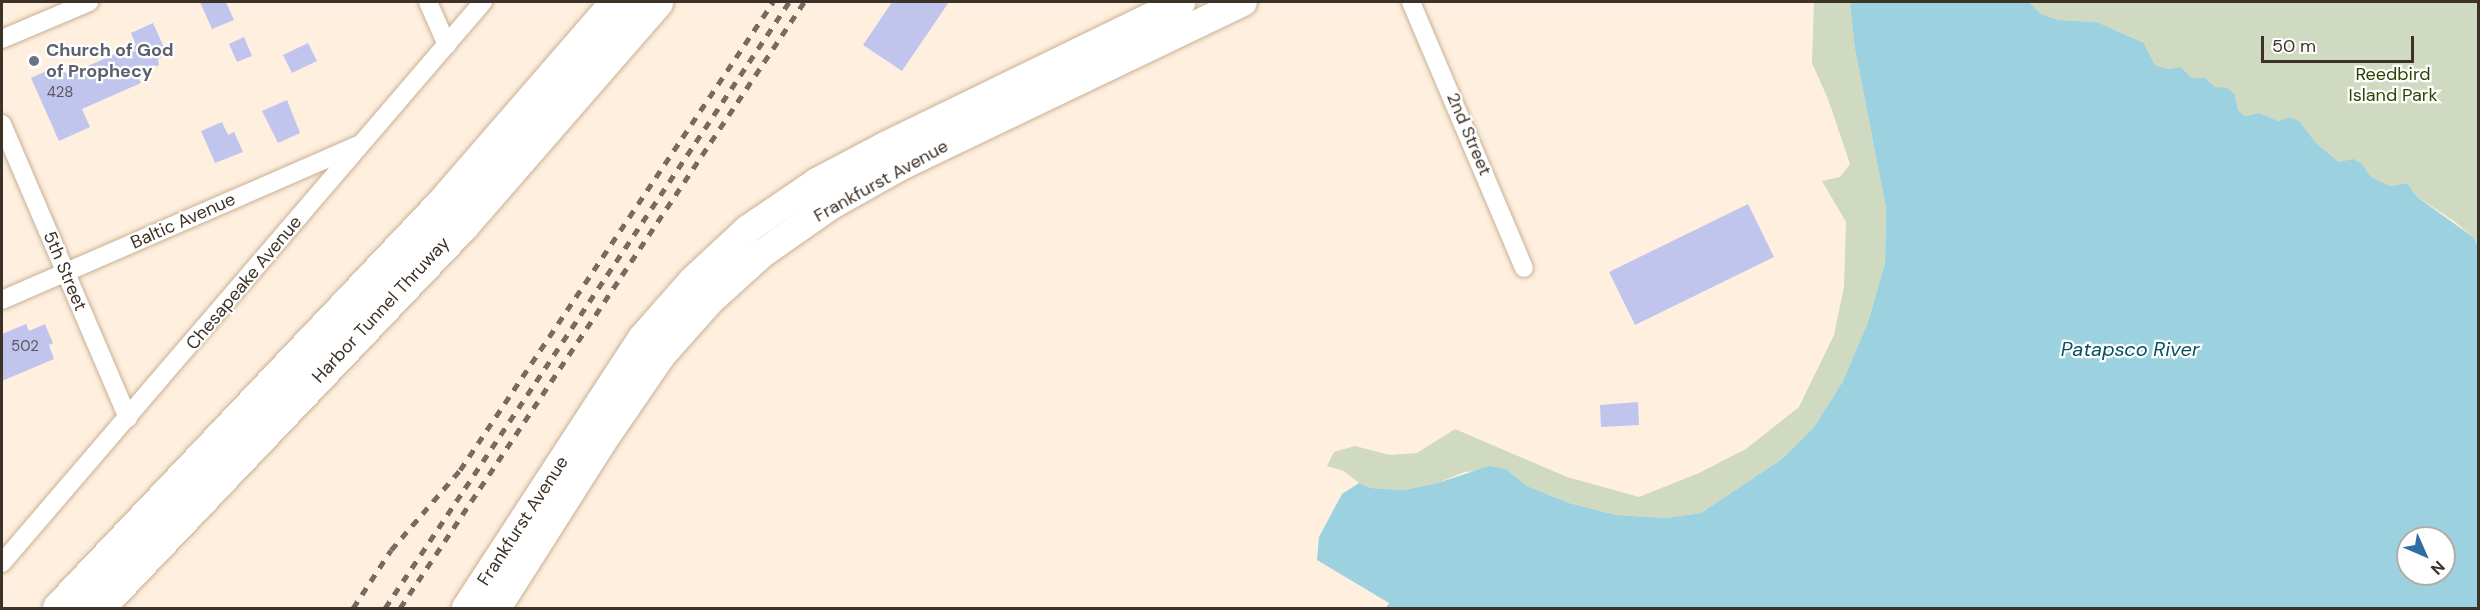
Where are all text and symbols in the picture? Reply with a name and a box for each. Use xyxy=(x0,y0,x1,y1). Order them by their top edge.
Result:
scale bar xyxy=(2264,24,2417,62)
text: 50 m xyxy=(2272,34,2316,58)
place label: Church of God of Prophecy xyxy=(46,40,174,82)
marker: Church of God of Prophecy xyxy=(27,54,41,68)
park label: Reedbird Island Park xyxy=(2348,64,2438,106)
house number: 428 xyxy=(47,84,73,102)
street label: 2nd Street xyxy=(1442,89,1496,179)
street label: Frankfurst Avenue xyxy=(810,135,952,227)
street label: Baltic Avenue xyxy=(127,188,239,254)
street label: Chesapeake Avenue xyxy=(182,212,306,354)
street label: 5th Street xyxy=(39,228,91,314)
street label: Harbor Tunnel Thruway xyxy=(308,233,454,387)
water label: Patapsco River xyxy=(2061,337,2199,361)
house number: 502 xyxy=(11,338,39,356)
street label: Frankfurst Avenue xyxy=(473,452,573,590)
north arrow xyxy=(2396,526,2456,586)
text: N xyxy=(2426,556,2449,579)

